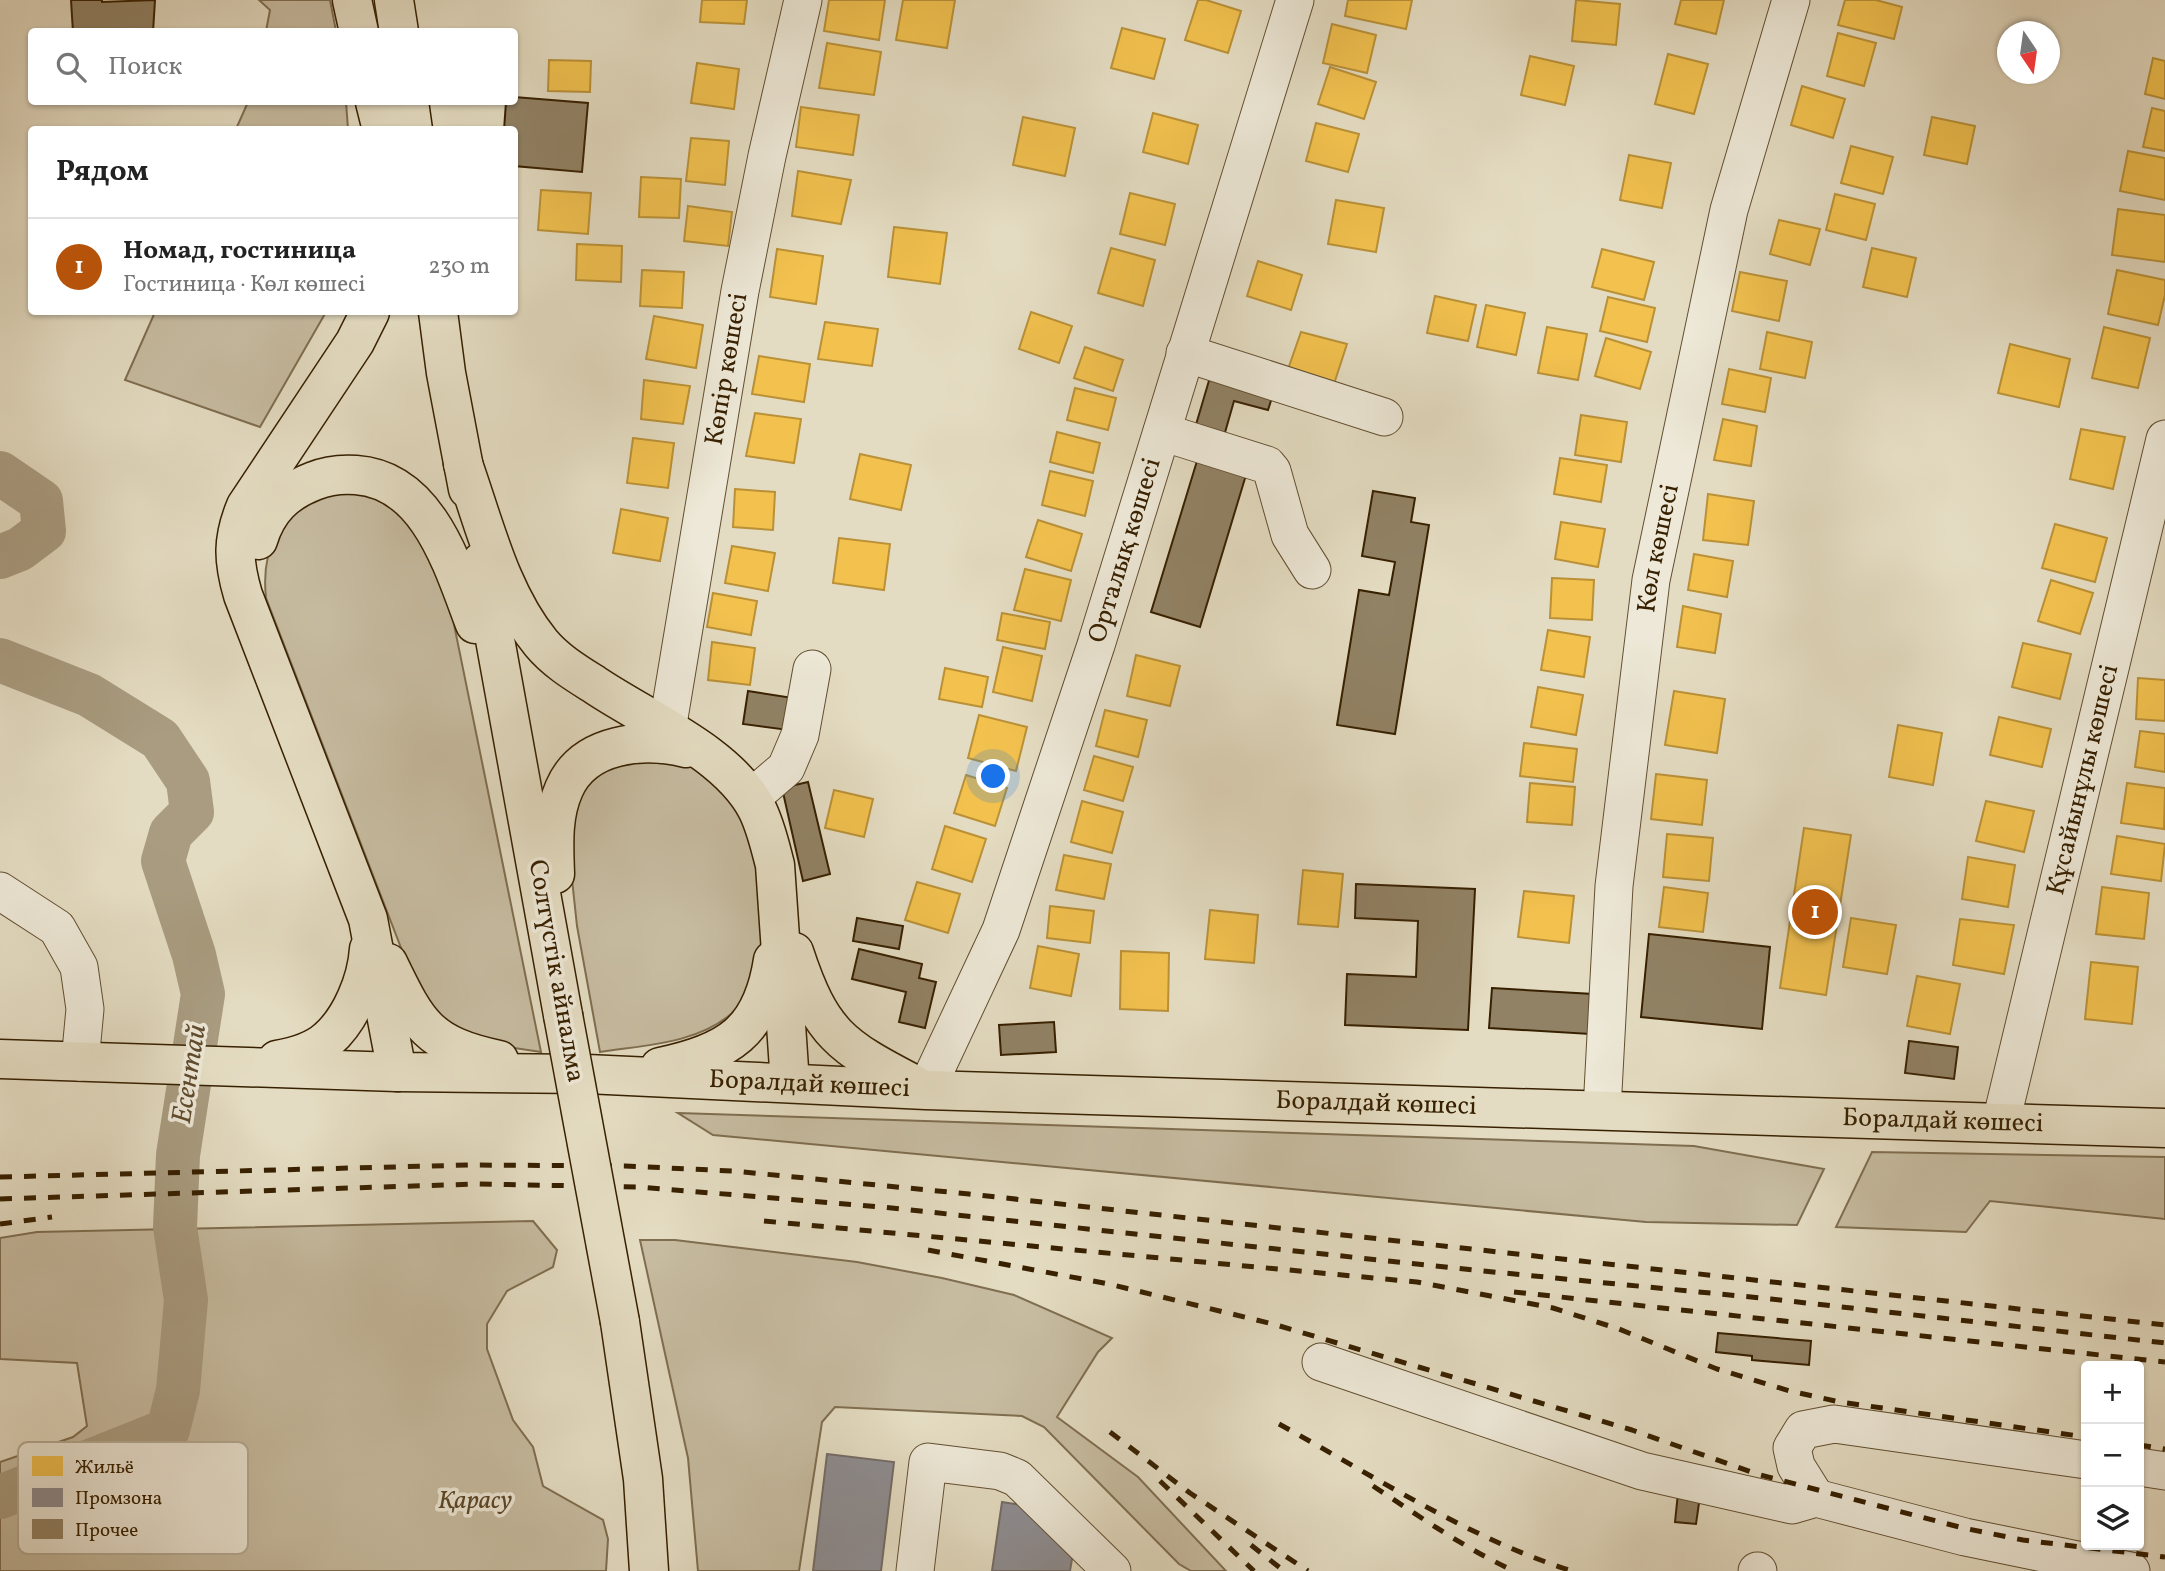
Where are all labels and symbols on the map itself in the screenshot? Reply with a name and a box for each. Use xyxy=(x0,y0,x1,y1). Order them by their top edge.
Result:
north arrow xyxy=(1997,21,2060,84)
street label: Көпір көшесі xyxy=(697,290,757,448)
street label: Орталық көшесі xyxy=(1080,453,1171,648)
street label: Көл көшесі xyxy=(1629,481,1689,615)
street label: Құсайынұлы көшесі xyxy=(2038,661,2128,899)
your location xyxy=(976,759,1010,793)
street label: Солтүстік айналма xyxy=(519,857,593,1085)
pin: 1 xyxy=(1792,886,1838,938)
water label: Есентай xyxy=(163,1021,217,1127)
street label: Боралдай көшесі xyxy=(708,1062,911,1107)
street label: Боралдай көшесі xyxy=(1275,1083,1477,1125)
street label: Боралдай көшесі xyxy=(1842,1100,2044,1142)
legend xyxy=(18,1442,248,1554)
text: Жильё xyxy=(75,1455,134,1481)
park label: Қарасу xyxy=(438,1483,513,1519)
text: Промзона xyxy=(75,1486,162,1512)
text: Прочее xyxy=(75,1518,138,1544)

